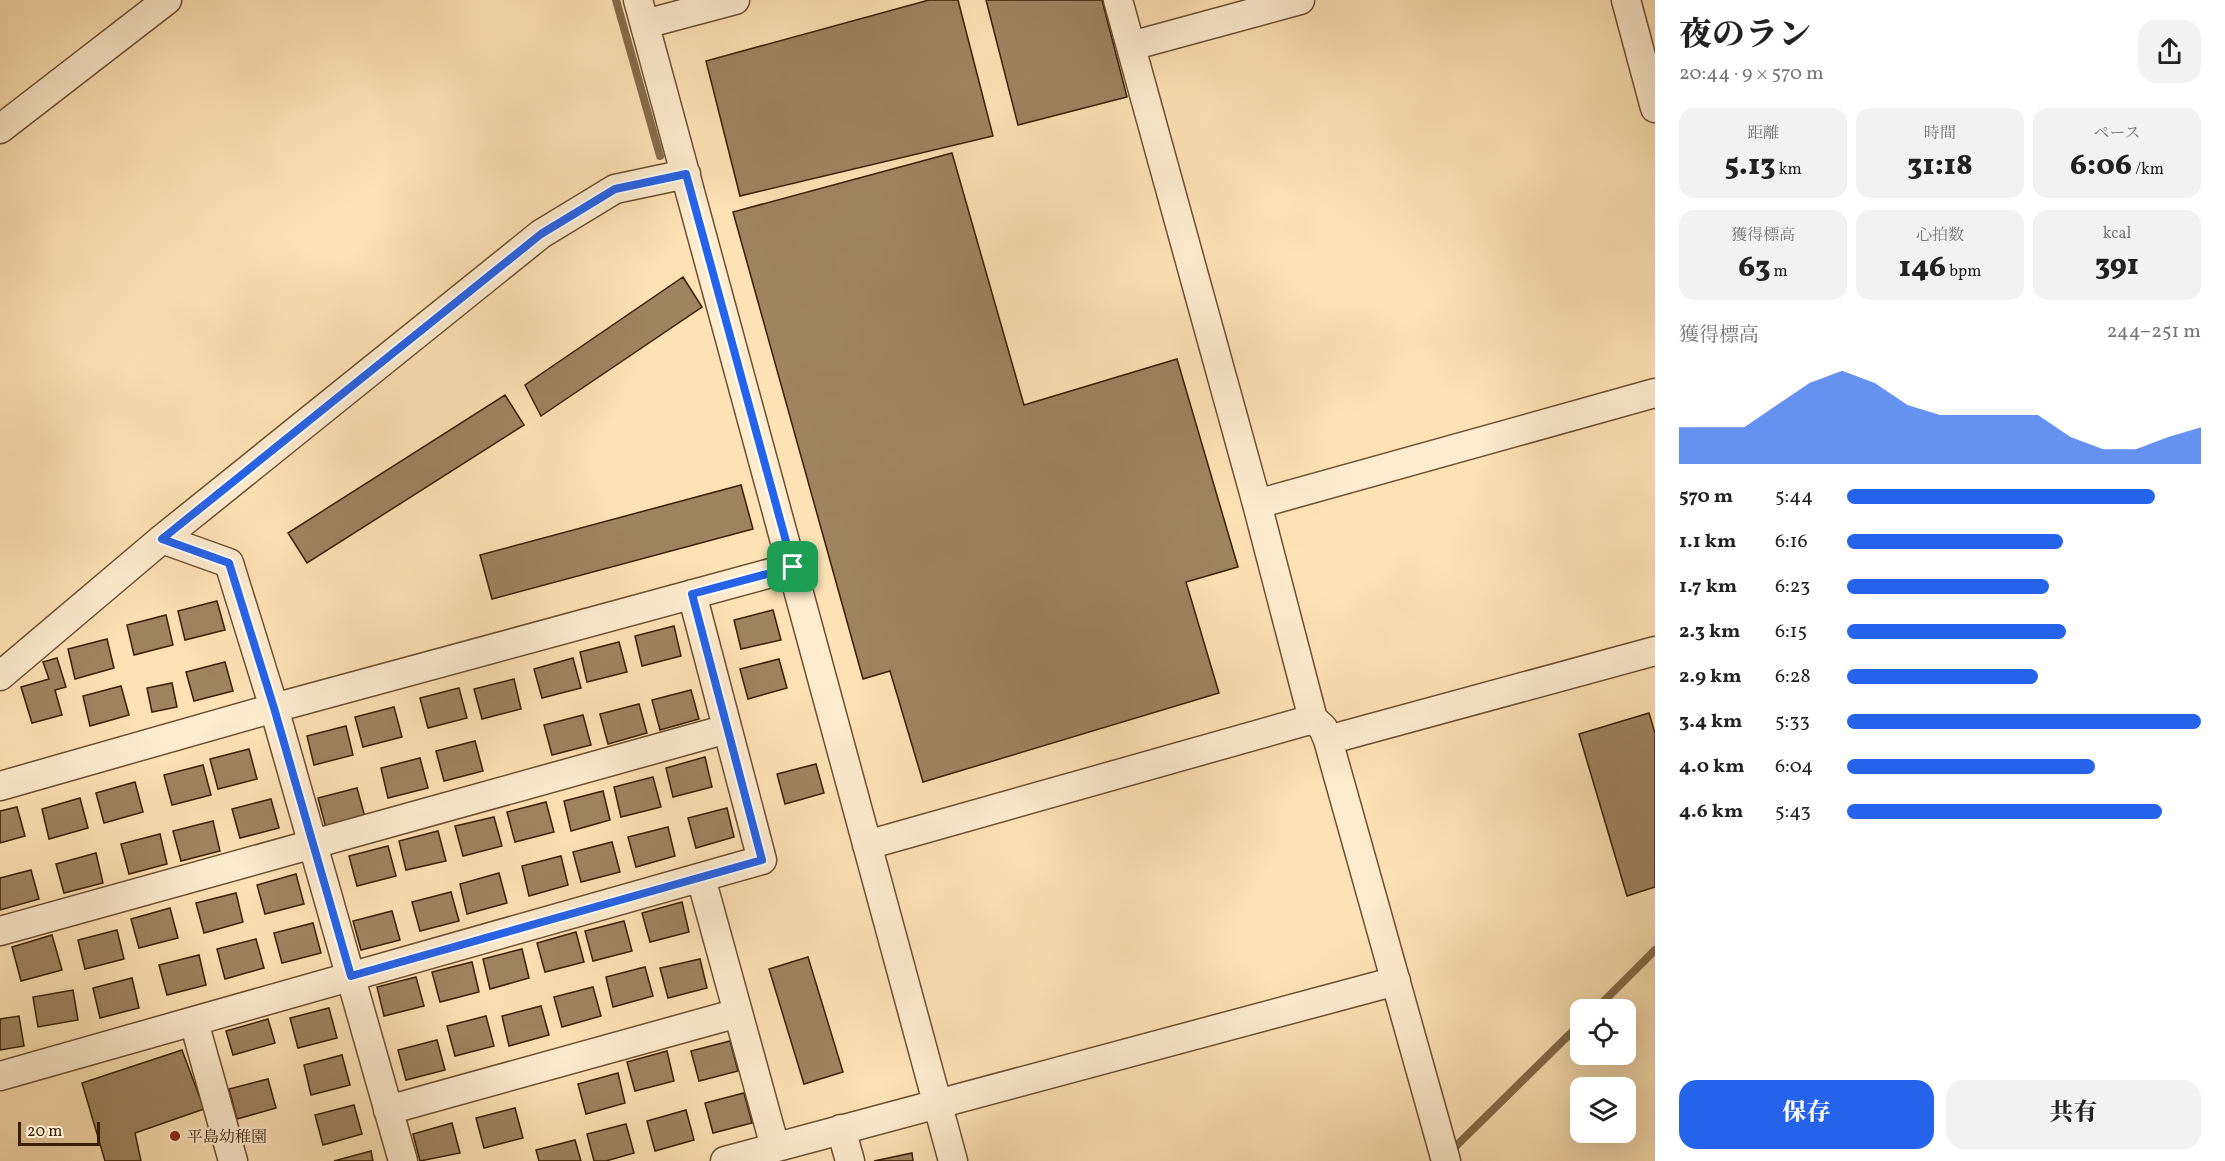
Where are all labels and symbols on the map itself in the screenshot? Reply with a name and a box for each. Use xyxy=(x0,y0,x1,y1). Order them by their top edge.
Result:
pin xyxy=(767,541,818,592)
scale bar xyxy=(18,1119,100,1146)
place label: 平島幼稚園 xyxy=(187,1127,267,1149)
marker: 平島幼稚園 xyxy=(168,1129,182,1143)

